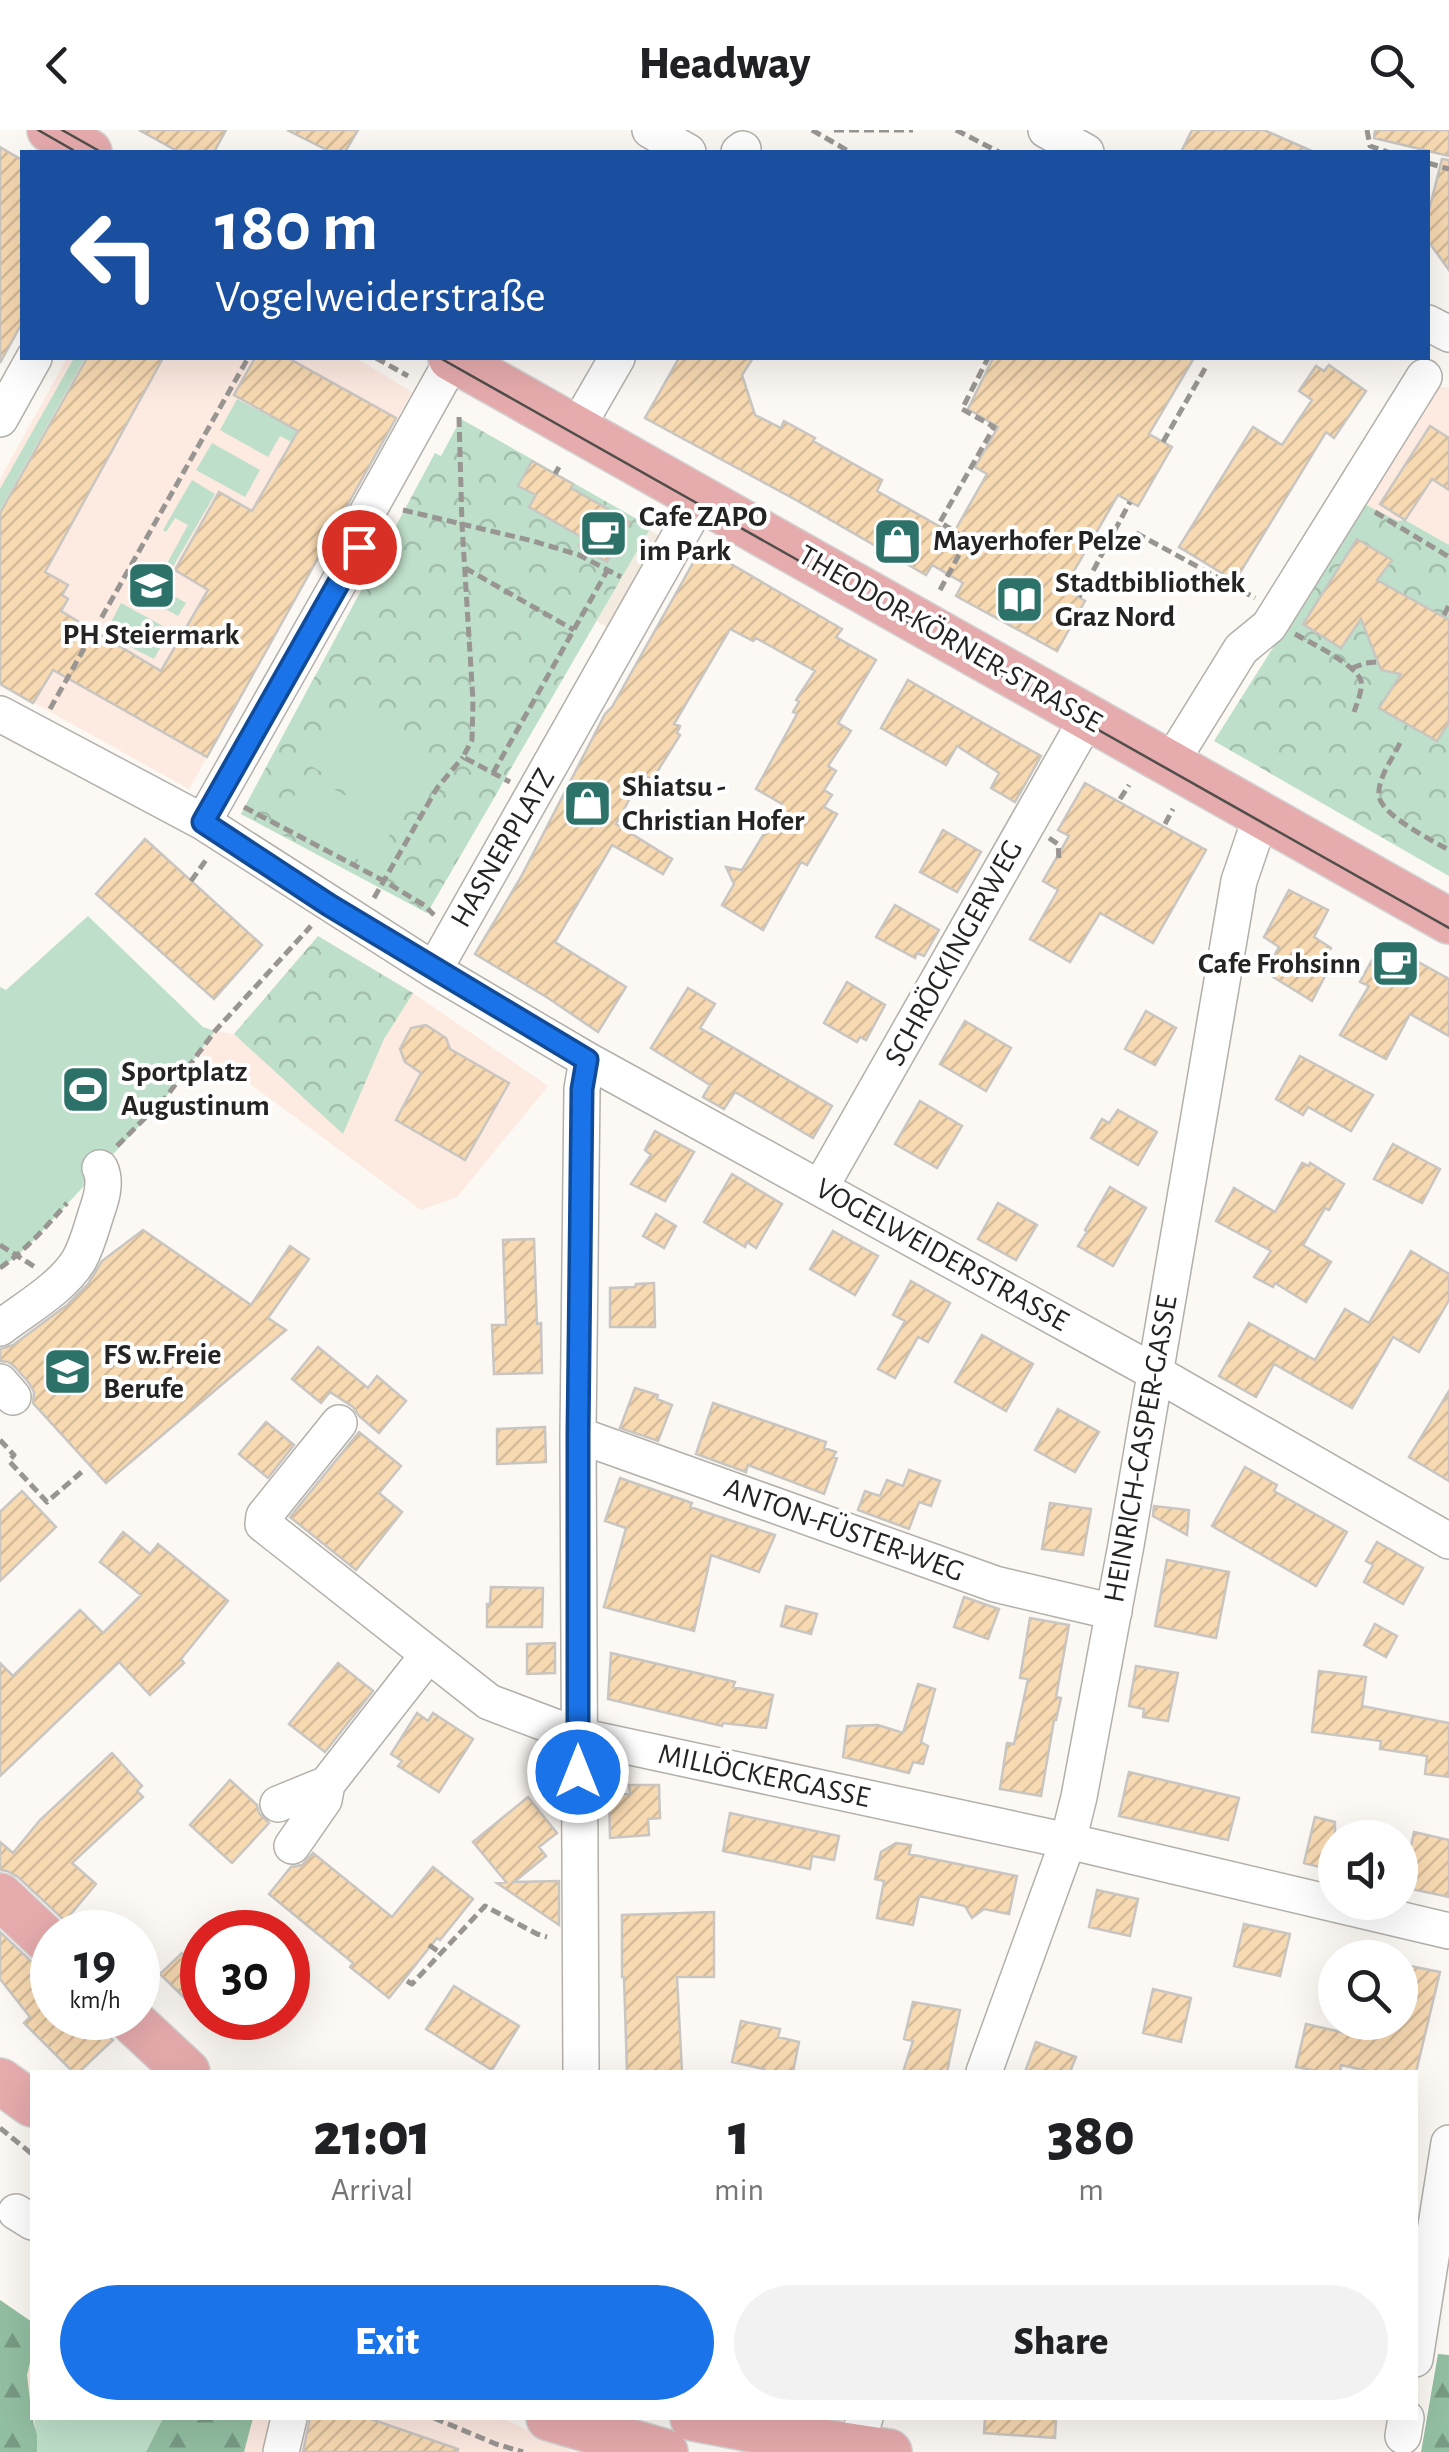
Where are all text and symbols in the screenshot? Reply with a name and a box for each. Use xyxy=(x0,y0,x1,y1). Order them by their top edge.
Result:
icon: back xyxy=(30,38,85,93)
icon: search xyxy=(1364,38,1419,93)
text: Headway xyxy=(639,42,810,87)
icon: left xyxy=(50,190,180,320)
text: 180 m xyxy=(215,193,378,263)
text: Vogelweiderstraße xyxy=(215,275,546,320)
place label: Cafe ZAPO im Park xyxy=(639,502,767,566)
pin xyxy=(317,505,402,590)
cafe icon: Cafe ZAPO im Park xyxy=(578,508,630,560)
shop icon: Mayerhofer Pelze xyxy=(872,515,924,567)
icon: arrive xyxy=(332,520,387,575)
place label: Mayerhofer Pelze xyxy=(933,526,1141,556)
street label: THEODOR-KÖRNER-STRASSE xyxy=(793,539,1107,738)
school or university icon: PH Steiermark xyxy=(125,560,177,612)
place label: Stadtbibliothek Graz Nord xyxy=(1055,568,1245,632)
library icon: Stadtbibliothek Graz Nord xyxy=(994,574,1046,626)
place label: PH Steiermark xyxy=(63,620,240,650)
street label: HASNERPLATZ xyxy=(446,763,560,933)
place label: Shiatsu - Christian Hofer xyxy=(622,772,805,836)
shop icon: Shiatsu - Christian Hofer xyxy=(561,778,613,830)
street label: SCHRÖCKINGERWEG xyxy=(879,835,1028,1071)
cafe icon: Cafe Frohsinn xyxy=(1370,938,1422,990)
place label: Cafe Frohsinn xyxy=(1198,949,1361,979)
place label: Sportplatz Augustinum xyxy=(121,1057,270,1121)
sports icon: Sportplatz Augustinum xyxy=(60,1063,112,1115)
street label: VOGELWEIDERSTRASSE xyxy=(811,1173,1073,1337)
street label: HEINRICH-CASPER-GASSE xyxy=(1099,1293,1183,1605)
place label: FS w.Freie Berufe xyxy=(103,1340,222,1404)
school or university icon: FS w.Freie Berufe xyxy=(42,1346,94,1398)
street label: ANTON-FÜSTER-WEG xyxy=(720,1472,968,1587)
position arrow xyxy=(526,1720,630,1824)
street label: MILLÖCKERGASSE xyxy=(655,1738,873,1813)
map controls xyxy=(1318,1820,1418,2040)
button: sound xyxy=(1318,1820,1418,1920)
speed limit sign: 30 xyxy=(180,1910,310,2040)
text: 19 xyxy=(74,1938,116,1988)
button: search xyxy=(1318,1940,1418,2040)
text: km/h xyxy=(69,1988,121,2013)
text: 21:01 xyxy=(313,2106,431,2166)
text: 1 xyxy=(728,2106,750,2166)
text: 380 xyxy=(1047,2106,1135,2166)
text: Arrival xyxy=(331,2174,413,2206)
text: min xyxy=(714,2174,764,2206)
text: m xyxy=(1078,2174,1104,2206)
button: Exit xyxy=(60,2285,714,2400)
button: Share xyxy=(734,2285,1388,2400)

